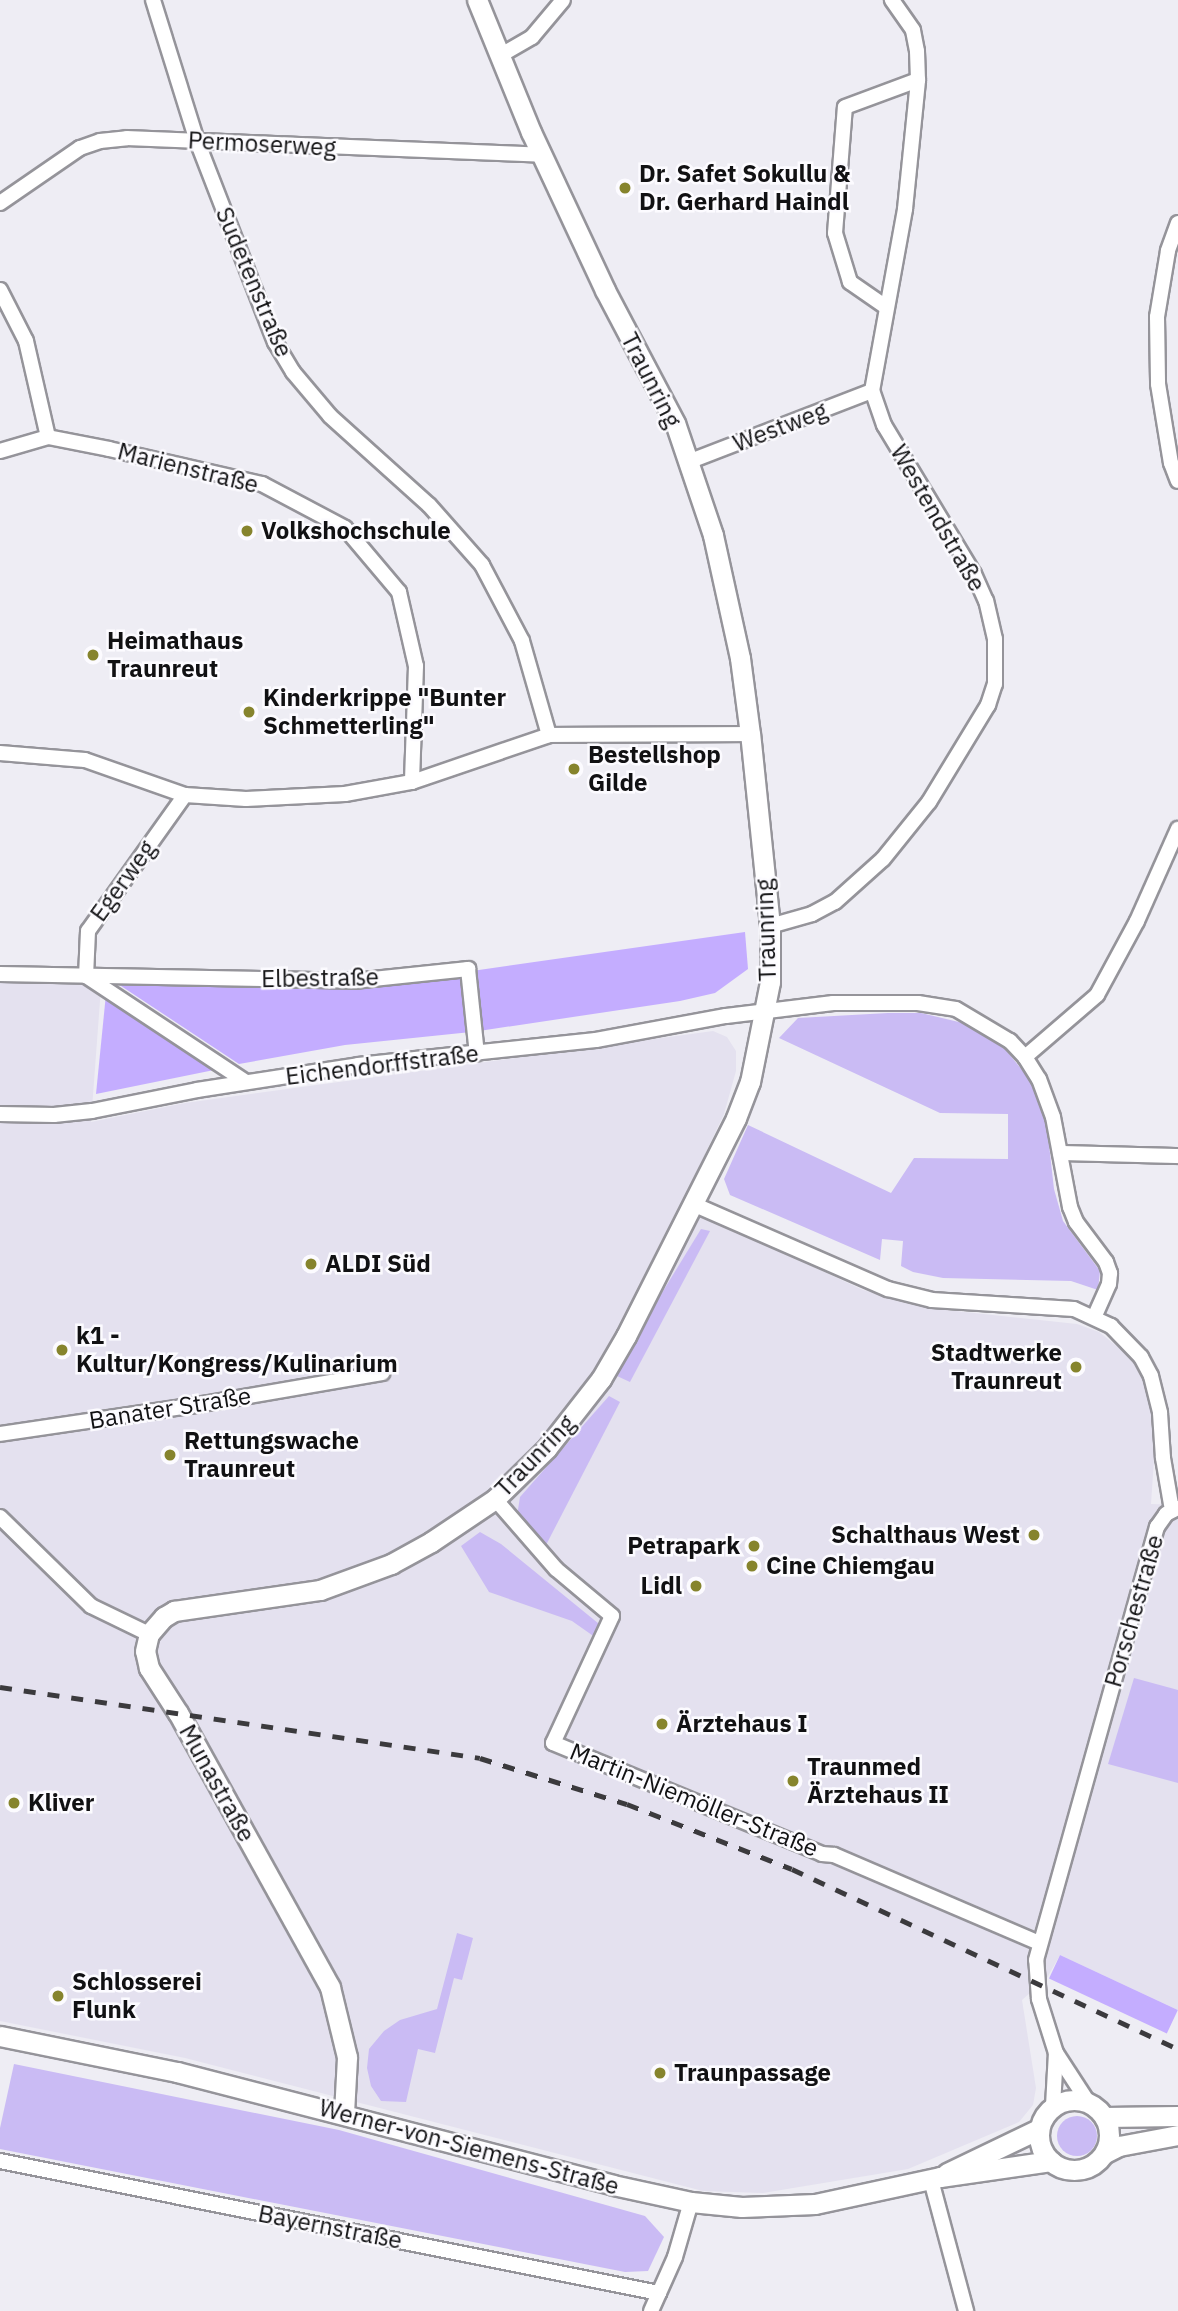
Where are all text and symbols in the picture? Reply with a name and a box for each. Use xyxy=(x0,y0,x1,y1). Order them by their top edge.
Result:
street label: Permoserweg xyxy=(187,126,337,162)
place label: Dr. Safet Sokullu & Dr. Gerhard Haindl xyxy=(639,160,850,216)
marker: Dr. Safet Sokullu & Dr. Gerhard Haindl xyxy=(617,180,633,196)
street label: Sudetenstraße xyxy=(210,203,298,361)
street label: Traunring xyxy=(615,328,687,432)
street label: Westweg xyxy=(729,396,831,458)
street label: Marienstraße xyxy=(115,437,261,499)
street label: Westendstraße xyxy=(884,439,992,597)
place label: Volkshochschule xyxy=(261,517,451,545)
marker: Volkshochschule xyxy=(239,523,255,539)
place label: Heimathaus Traunreut xyxy=(107,627,243,683)
marker: Heimathaus Traunreut xyxy=(85,647,101,663)
place label: Kinderkrippe "Bunter Schmetterling" xyxy=(263,684,506,740)
marker: Kinderkrippe "Bunter Schmetterling" xyxy=(241,704,257,720)
place label: Bestellshop Gilde xyxy=(588,741,721,797)
marker: Bestellshop Gilde xyxy=(566,761,582,777)
street label: Egerweg xyxy=(84,835,162,927)
street label: Traunring xyxy=(750,878,782,982)
street label: Elbestraße xyxy=(261,963,379,993)
street label: Eichendorffstraße xyxy=(284,1039,480,1091)
place label: ALDI Süd xyxy=(325,1250,431,1278)
marker: ALDI Süd xyxy=(303,1256,319,1272)
place label: k1 - Kultur/Kongress/Kulinarium xyxy=(76,1322,398,1378)
place label: Stadtwerke Traunreut xyxy=(931,1339,1062,1395)
marker: k1 - Kultur/Kongress/Kulinarium xyxy=(54,1342,70,1358)
marker: Stadtwerke Traunreut xyxy=(1068,1359,1084,1375)
street label: Banater Straße xyxy=(87,1381,253,1435)
street label: Traunring xyxy=(489,1409,581,1503)
place label: Rettungswache Traunreut xyxy=(184,1427,359,1483)
marker: Rettungswache Traunreut xyxy=(162,1447,178,1463)
place label: Schalthaus West xyxy=(831,1521,1020,1549)
marker: Schalthaus West xyxy=(1026,1527,1042,1543)
place label: Petrapark xyxy=(627,1532,740,1560)
street label: Porschestraße xyxy=(1099,1532,1169,1690)
marker: Petrapark xyxy=(746,1538,762,1554)
place label: Cine Chiemgau xyxy=(766,1552,935,1580)
marker: Cine Chiemgau xyxy=(744,1558,760,1574)
place label: Lidl xyxy=(641,1572,682,1600)
marker: Lidl xyxy=(688,1578,704,1594)
place label: Ärztehaus I xyxy=(676,1710,808,1738)
marker: Ärztehaus I xyxy=(654,1716,670,1732)
street label: Munastraße xyxy=(173,1719,261,1847)
street label: Martin-Niemöller-Straße xyxy=(566,1737,822,1863)
place label: Traunmed Ärztehaus II xyxy=(807,1753,949,1809)
marker: Traunmed Ärztehaus II xyxy=(785,1773,801,1789)
place label: Kliver xyxy=(28,1789,95,1817)
marker: Kliver xyxy=(6,1795,22,1811)
place label: Schlosserei Flunk xyxy=(72,1968,202,2024)
marker: Schlosserei Flunk xyxy=(50,1988,66,2004)
place label: Traunpassage xyxy=(674,2059,831,2087)
marker: Traunpassage xyxy=(652,2065,668,2081)
street label: Werner-von-Siemens-Straße xyxy=(316,2093,622,2201)
street label: Bayernstraße xyxy=(256,2199,404,2255)

